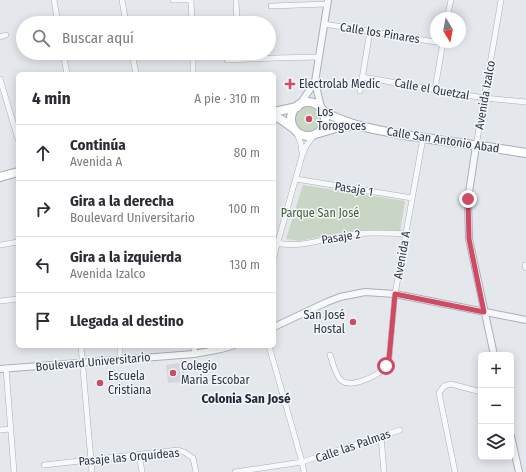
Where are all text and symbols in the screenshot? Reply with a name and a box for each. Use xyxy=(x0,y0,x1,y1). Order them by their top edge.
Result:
north arrow xyxy=(430,12,466,48)
search box xyxy=(16,16,276,60)
street label: Calle los Pinares xyxy=(339,20,421,46)
icon: search xyxy=(30,27,52,49)
text: Buscar aquí xyxy=(62,29,134,47)
street label: Avenida Izalco xyxy=(472,59,498,131)
street label: Calle el Quetzal xyxy=(393,76,471,102)
place label: Electrolab Medic xyxy=(299,77,380,91)
marker: Electrolab Medic xyxy=(284,78,296,90)
text: 4 min xyxy=(32,88,71,109)
text: A pie · 310 m xyxy=(194,91,260,106)
place label: Los Torogoces xyxy=(317,105,366,133)
marker: Los Torogoces xyxy=(304,114,314,124)
street label: Calle San Antonio Abad xyxy=(386,124,500,156)
text: Continúa xyxy=(70,136,126,154)
icon: ahead xyxy=(32,142,54,164)
text: 80 m xyxy=(234,145,260,160)
text: Avenida A xyxy=(70,154,122,169)
street label: Pasaje 1 xyxy=(334,179,374,199)
route end xyxy=(459,190,477,208)
text: Gira a la derecha xyxy=(70,192,174,210)
icon: right xyxy=(32,198,54,220)
text: 100 m xyxy=(228,201,260,216)
park label: Parque San José xyxy=(281,206,359,220)
text: Boulevard Universitario xyxy=(70,210,195,225)
street label: Pasaje 2 xyxy=(320,227,362,247)
street label: Avenida A xyxy=(391,229,413,280)
text: Gira a la izquierda xyxy=(70,248,182,266)
icon: left xyxy=(32,254,54,276)
text: 130 m xyxy=(229,257,260,272)
text: Avenida Izalco xyxy=(70,266,146,281)
place label: San José Hostal xyxy=(303,308,345,336)
icon: arrive xyxy=(32,310,54,332)
text: Llegada al destino xyxy=(70,312,184,330)
marker: San José Hostal xyxy=(348,317,358,327)
street label: Boulevard Universitario xyxy=(35,350,151,374)
map controls xyxy=(478,352,514,460)
button: + xyxy=(478,352,514,388)
route start xyxy=(377,357,395,375)
place label: Colegio Maria Escobar xyxy=(181,359,250,387)
marker: Colegio Maria Escobar xyxy=(168,368,178,378)
place label: Escuela Cristiana xyxy=(108,369,151,397)
marker: Escuela Cristiana xyxy=(95,378,105,388)
button: − xyxy=(478,388,514,424)
district label: Colonia San José xyxy=(202,391,291,406)
button: layers xyxy=(478,424,514,460)
street label: Calle las Palmas xyxy=(314,427,392,465)
street label: Pasaje las Orquídeas xyxy=(78,446,180,468)

